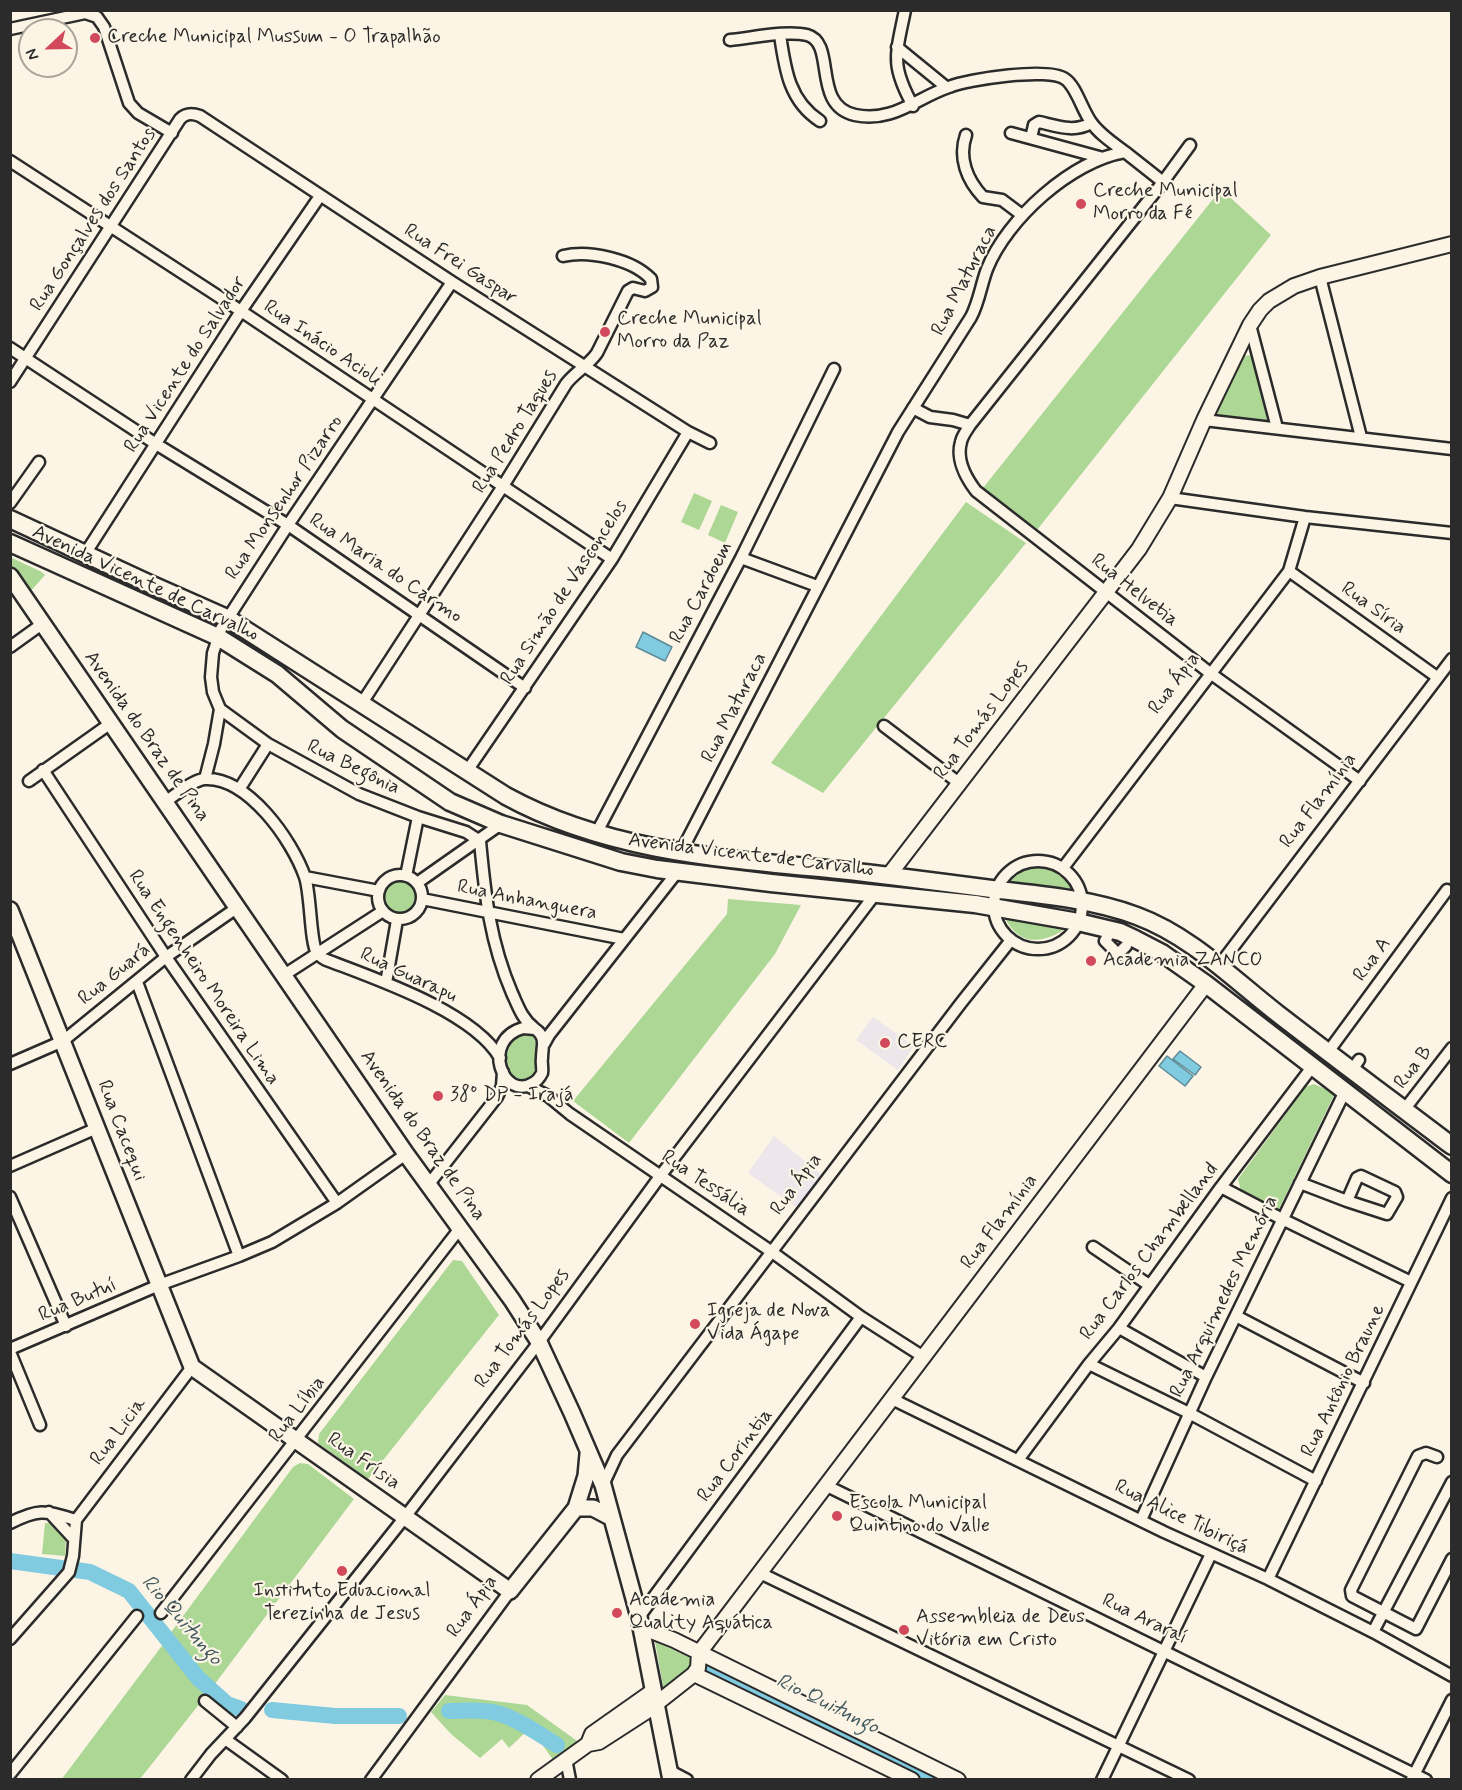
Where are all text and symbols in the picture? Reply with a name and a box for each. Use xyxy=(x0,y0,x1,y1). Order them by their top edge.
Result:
north arrow xyxy=(18,18,78,78)
place label: Creche Municipal Mussum - O Trapalhão xyxy=(107,26,441,50)
marker: Creche Municipal Mussum - O Trapalhão xyxy=(88,31,102,45)
text: N xyxy=(21,45,44,63)
street label: Rua Gonçalves dos Santos xyxy=(26,124,162,316)
place label: Creche Municipal Morro da Fé xyxy=(1093,180,1238,227)
marker: Creche Municipal Morro da Fé xyxy=(1074,197,1088,211)
street label: Rua Frei Gaspar xyxy=(399,219,521,311)
street label: Rua Maturaca xyxy=(927,222,1003,340)
street label: Rua Vicente do Salvador xyxy=(120,272,252,458)
street label: Rua Inácio Acioli xyxy=(258,296,386,392)
place label: Creche Municipal Morro da Paz xyxy=(617,308,762,355)
marker: Creche Municipal Morro da Paz xyxy=(598,325,612,339)
street label: Rua Pedro Taques xyxy=(468,366,564,498)
street label: Rua Monsenhor Pizarro xyxy=(221,411,349,585)
street label: Rua Simão de Vasconcelos xyxy=(496,496,634,690)
street label: Rua Maria do Carmo xyxy=(304,509,466,629)
street label: Avenida Vicente de Carvalho xyxy=(28,521,262,647)
street label: Rua Cardoem xyxy=(665,538,739,648)
street label: Rua Helvetia xyxy=(1085,549,1183,633)
street label: Rua Síria xyxy=(1336,577,1410,641)
street label: Avenida do Braz de Pina xyxy=(78,647,214,827)
street label: Rua Ápia xyxy=(1144,648,1206,720)
street label: Rua Maturaca xyxy=(697,649,773,767)
street label: Rua Tomás Lopes xyxy=(929,657,1035,785)
street label: Rua Begônia xyxy=(303,735,403,801)
street label: Rua Flamínia xyxy=(1275,749,1363,853)
street label: Avenida Vicente de Carvalho xyxy=(627,829,875,883)
street label: Rua Engenheiro Moreira Lima xyxy=(122,866,284,1090)
street label: Rua Anhanguera xyxy=(455,876,599,926)
street label: Rua A xyxy=(1349,933,1397,987)
street label: Rua Guará xyxy=(74,939,156,1011)
street label: Rua Guarapu xyxy=(356,943,460,1009)
place label: Academia ZANCO xyxy=(1103,949,1263,973)
marker: Academia ZANCO xyxy=(1084,954,1098,968)
place label: CERC xyxy=(897,1031,947,1055)
marker: CERC xyxy=(878,1036,892,1050)
street label: Rua B xyxy=(1390,1041,1438,1095)
street label: Avenida do Braz de Pina xyxy=(354,1046,490,1226)
street label: Rua Cacequi xyxy=(91,1077,151,1185)
place label: 38º DP - Irajá xyxy=(450,1084,573,1108)
marker: 38º DP - Irajá xyxy=(431,1089,445,1103)
street label: Rua Tessália xyxy=(656,1146,754,1222)
street label: Rua Ápia xyxy=(766,1149,828,1221)
street label: Rua Carlos Chambelland xyxy=(1075,1159,1225,1345)
street label: Rua Flamínia xyxy=(956,1170,1044,1274)
street label: Rua Arquimedes Memória xyxy=(1166,1192,1284,1402)
street label: Rua Tomás Lopes xyxy=(470,1265,576,1393)
street label: Rua Butuí xyxy=(35,1274,121,1328)
place label: Igreja de Nova Vida Ágape xyxy=(707,1300,830,1347)
street label: Rua Antônio Braune xyxy=(1297,1301,1391,1461)
marker: Igreja de Nova Vida Ágape xyxy=(688,1317,702,1331)
street label: Rua Líbia xyxy=(265,1372,331,1448)
street label: Rua Licia xyxy=(86,1393,152,1471)
street label: Rua Corintia xyxy=(693,1404,779,1508)
street label: Rua Frísia xyxy=(322,1428,404,1496)
street label: Rua Alice Tibiriçá xyxy=(1110,1475,1252,1561)
place label: Escola Municipal Quintino do Valle xyxy=(849,1492,990,1539)
marker: Escola Municipal Quintino do Valle xyxy=(830,1509,844,1523)
marker: Instituto Eduacional Terezinha de Jesus xyxy=(335,1564,349,1578)
water label: Rio Quitungo xyxy=(135,1571,227,1671)
street label: Rua Ápia xyxy=(442,1571,504,1643)
place label: Instituto Eduacional Terezinha de Jesus xyxy=(254,1580,430,1627)
place label: Academia Quality Aquática xyxy=(629,1589,773,1636)
street label: Rua Araraí xyxy=(1098,1589,1190,1651)
marker: Academia Quality Aquática xyxy=(610,1606,624,1620)
place label: Assembleia de Deus Vitória em Cristo xyxy=(916,1606,1085,1653)
marker: Assembleia de Deus Vitória em Cristo xyxy=(897,1623,911,1637)
water label: Rio Quitungo xyxy=(771,1669,883,1741)

